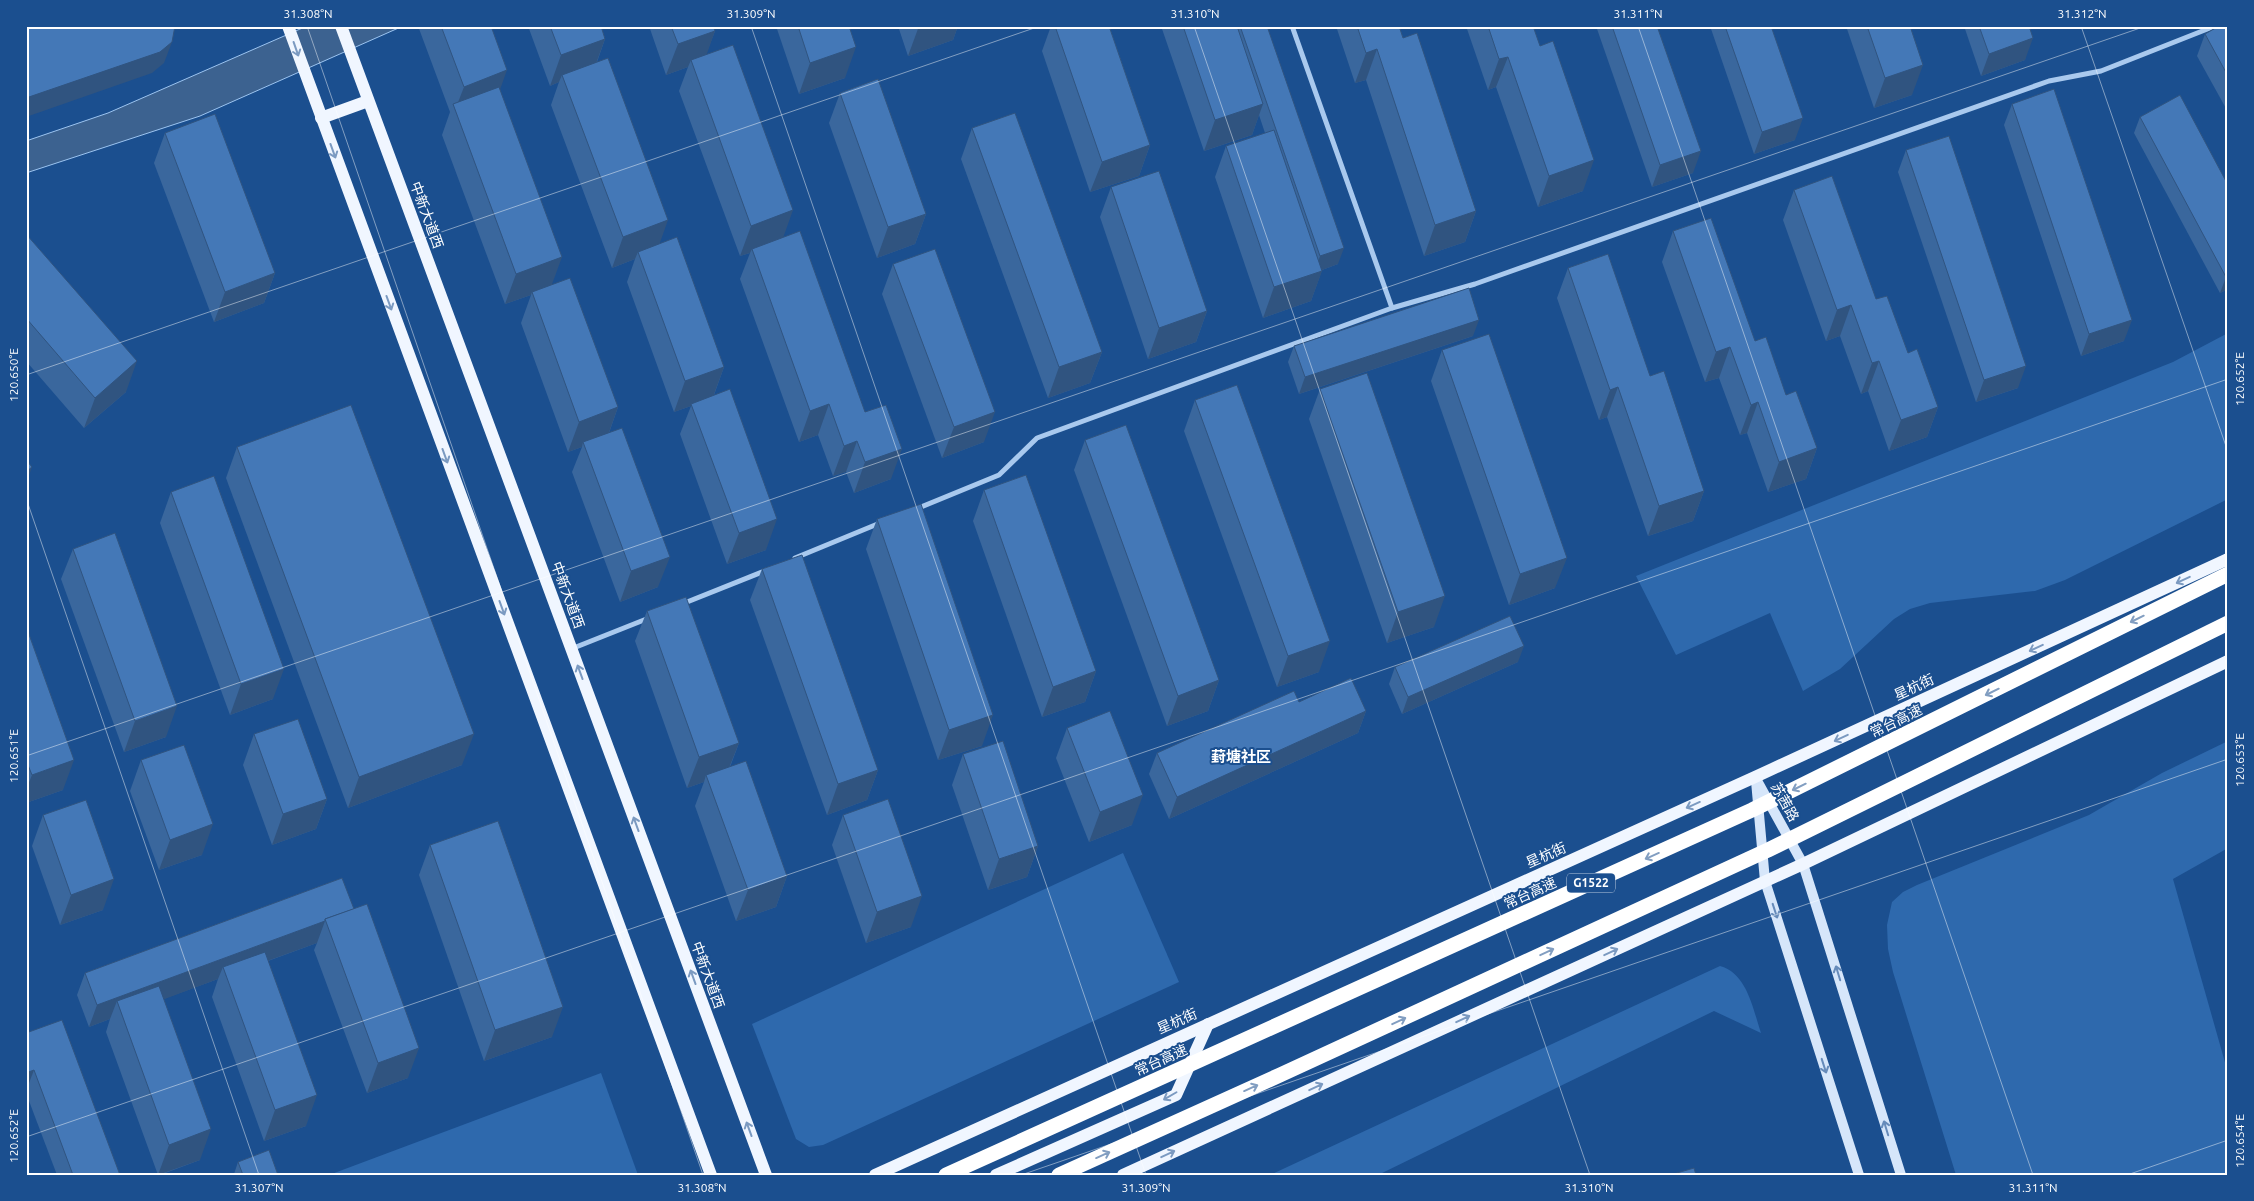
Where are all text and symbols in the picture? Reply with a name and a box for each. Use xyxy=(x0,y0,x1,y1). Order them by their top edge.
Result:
text: 31.308°N xyxy=(283,7,333,20)
text: 31.309°N xyxy=(726,7,776,20)
text: 31.310°N xyxy=(1170,7,1220,20)
text: 31.311°N xyxy=(1613,7,1663,20)
text: 31.312°N xyxy=(2057,7,2107,20)
one-way arrow xyxy=(292,41,301,56)
one-way arrow xyxy=(329,143,338,158)
street label: 中新大道西 xyxy=(408,179,446,251)
one-way arrow xyxy=(385,295,394,310)
text: 120.650°E xyxy=(7,348,20,402)
text: 120.652°E xyxy=(2233,352,2246,406)
one-way arrow xyxy=(441,447,450,463)
street label: 中新大道西 xyxy=(549,559,587,631)
one-way arrow xyxy=(2176,575,2191,585)
one-way arrow xyxy=(498,600,507,615)
one-way arrow xyxy=(2130,615,2145,624)
one-way arrow xyxy=(2029,643,2044,653)
one-way arrow xyxy=(575,664,584,680)
street label: 星杭街 xyxy=(1892,671,1936,703)
one-way arrow xyxy=(1984,687,1999,697)
street label: 常台高速 xyxy=(1867,702,1925,740)
text: 120.651°E xyxy=(7,729,20,783)
one-way arrow xyxy=(1834,733,1849,743)
text: 120.653°E xyxy=(2233,733,2246,787)
district label: 葑塘社区 xyxy=(1211,748,1271,765)
street label: 苏茜路 xyxy=(1768,780,1802,824)
one-way arrow xyxy=(1792,783,1807,792)
one-way arrow xyxy=(1686,801,1701,811)
one-way arrow xyxy=(631,817,640,832)
street label: 星杭街 xyxy=(1524,839,1568,871)
one-way arrow xyxy=(1645,851,1660,861)
street label: 常台高速 xyxy=(1501,874,1559,912)
road number: G1522 xyxy=(1567,874,1615,892)
one-way arrow xyxy=(1770,903,1780,919)
street label: 中新大道西 xyxy=(689,939,727,1011)
one-way arrow xyxy=(1603,946,1618,956)
one-way arrow xyxy=(1539,947,1554,957)
one-way arrow xyxy=(1832,965,1842,981)
one-way arrow xyxy=(688,969,697,985)
street label: 星杭街 xyxy=(1155,1005,1199,1037)
one-way arrow xyxy=(1455,1014,1470,1024)
one-way arrow xyxy=(1391,1015,1406,1025)
street label: 常台高速 xyxy=(1132,1041,1190,1079)
one-way arrow xyxy=(1820,1058,1830,1074)
one-way arrow xyxy=(1308,1082,1323,1091)
one-way arrow xyxy=(1243,1083,1258,1093)
one-way arrow xyxy=(1163,1092,1177,1102)
text: 120.652°E xyxy=(7,1109,20,1163)
text: 120.654°E xyxy=(2233,1114,2246,1168)
one-way arrow xyxy=(1881,1121,1890,1137)
one-way arrow xyxy=(744,1122,753,1137)
one-way arrow xyxy=(1095,1149,1110,1159)
one-way arrow xyxy=(1160,1149,1175,1159)
text: 31.307°N xyxy=(234,1181,284,1194)
text: 31.308°N xyxy=(677,1181,727,1194)
text: 31.309°N xyxy=(1121,1181,1171,1194)
text: 31.310°N xyxy=(1564,1181,1614,1194)
text: 31.311°N xyxy=(2008,1181,2058,1194)

